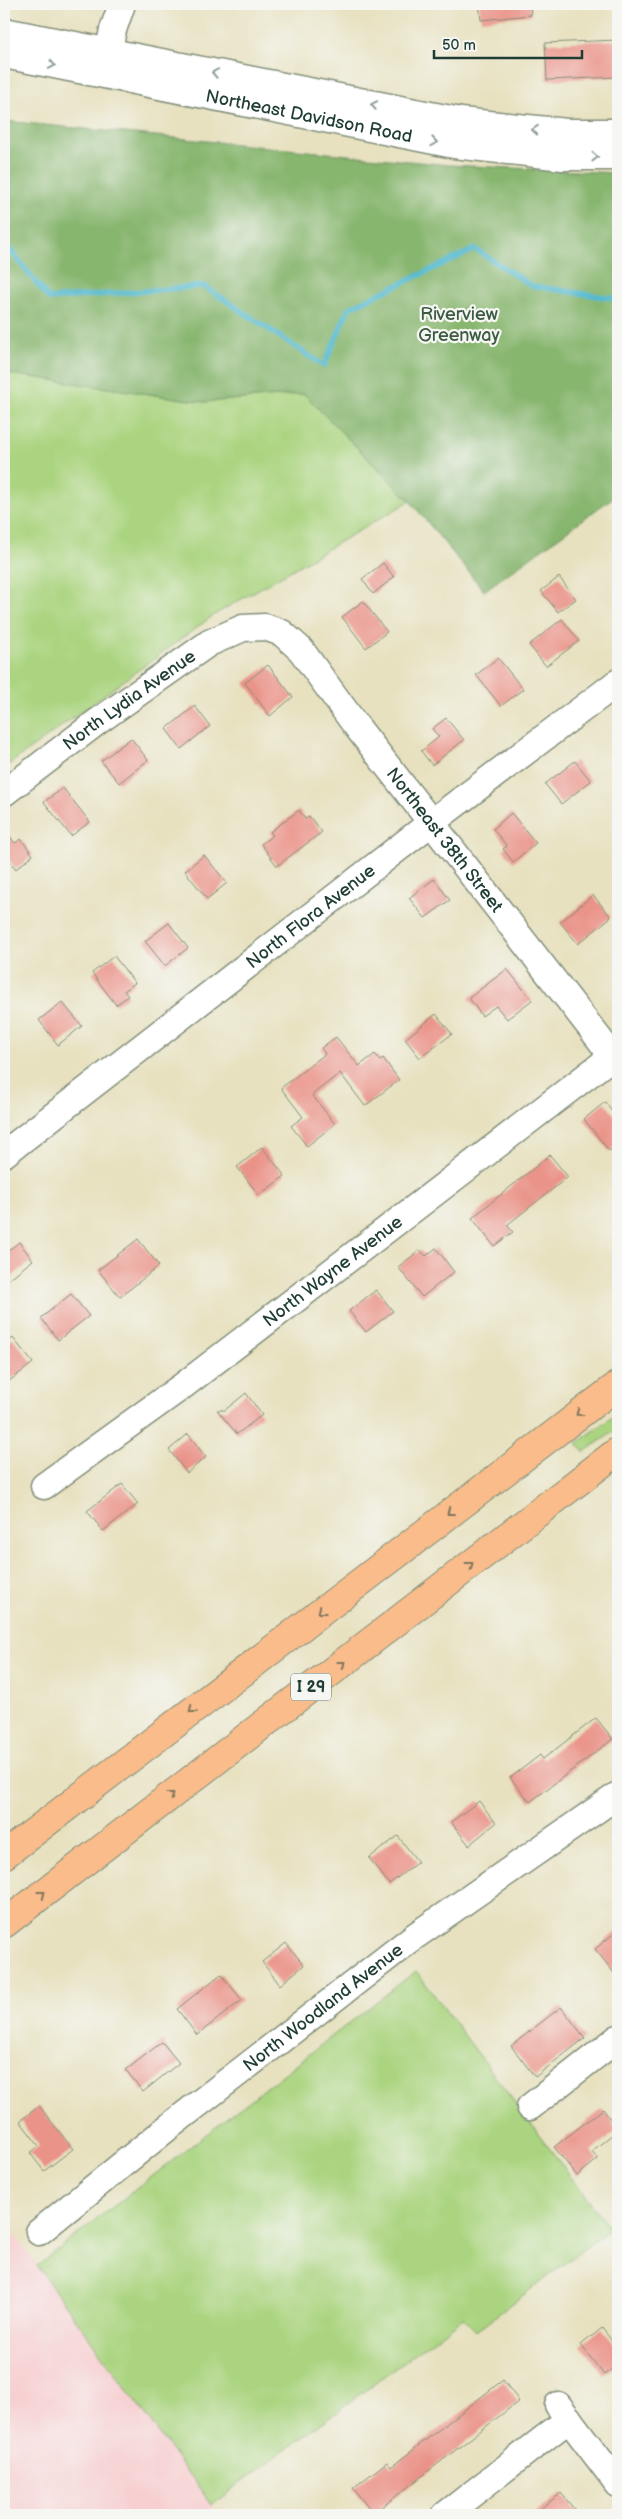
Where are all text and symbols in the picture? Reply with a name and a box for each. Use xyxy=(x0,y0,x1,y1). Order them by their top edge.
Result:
scale bar xyxy=(434,28,582,60)
text: 50 m xyxy=(442,36,476,55)
one-way arrow xyxy=(47,59,56,69)
one-way arrow xyxy=(210,68,219,79)
street label: Northeast Davidson Road xyxy=(204,85,414,147)
one-way arrow xyxy=(370,100,379,110)
one-way arrow xyxy=(530,124,538,135)
one-way arrow xyxy=(429,136,438,146)
one-way arrow xyxy=(592,152,600,162)
park label: Riverview Greenway xyxy=(418,304,500,346)
street label: North Lydia Avenue xyxy=(59,645,200,755)
street label: Northeast 38th Street xyxy=(382,763,508,917)
street label: North Flora Avenue xyxy=(242,859,379,973)
street label: North Wayne Avenue xyxy=(259,1211,407,1331)
one-way arrow xyxy=(576,1408,585,1416)
one-way arrow xyxy=(447,1507,456,1515)
one-way arrow xyxy=(464,1562,473,1570)
one-way arrow xyxy=(318,1606,327,1614)
one-way arrow xyxy=(336,1660,345,1669)
road number: I 29 xyxy=(291,1674,331,1700)
one-way arrow xyxy=(189,1705,198,1713)
one-way arrow xyxy=(165,1792,174,1800)
one-way arrow xyxy=(36,1891,46,1900)
street label: North Woodland Avenue xyxy=(239,1939,407,2076)

